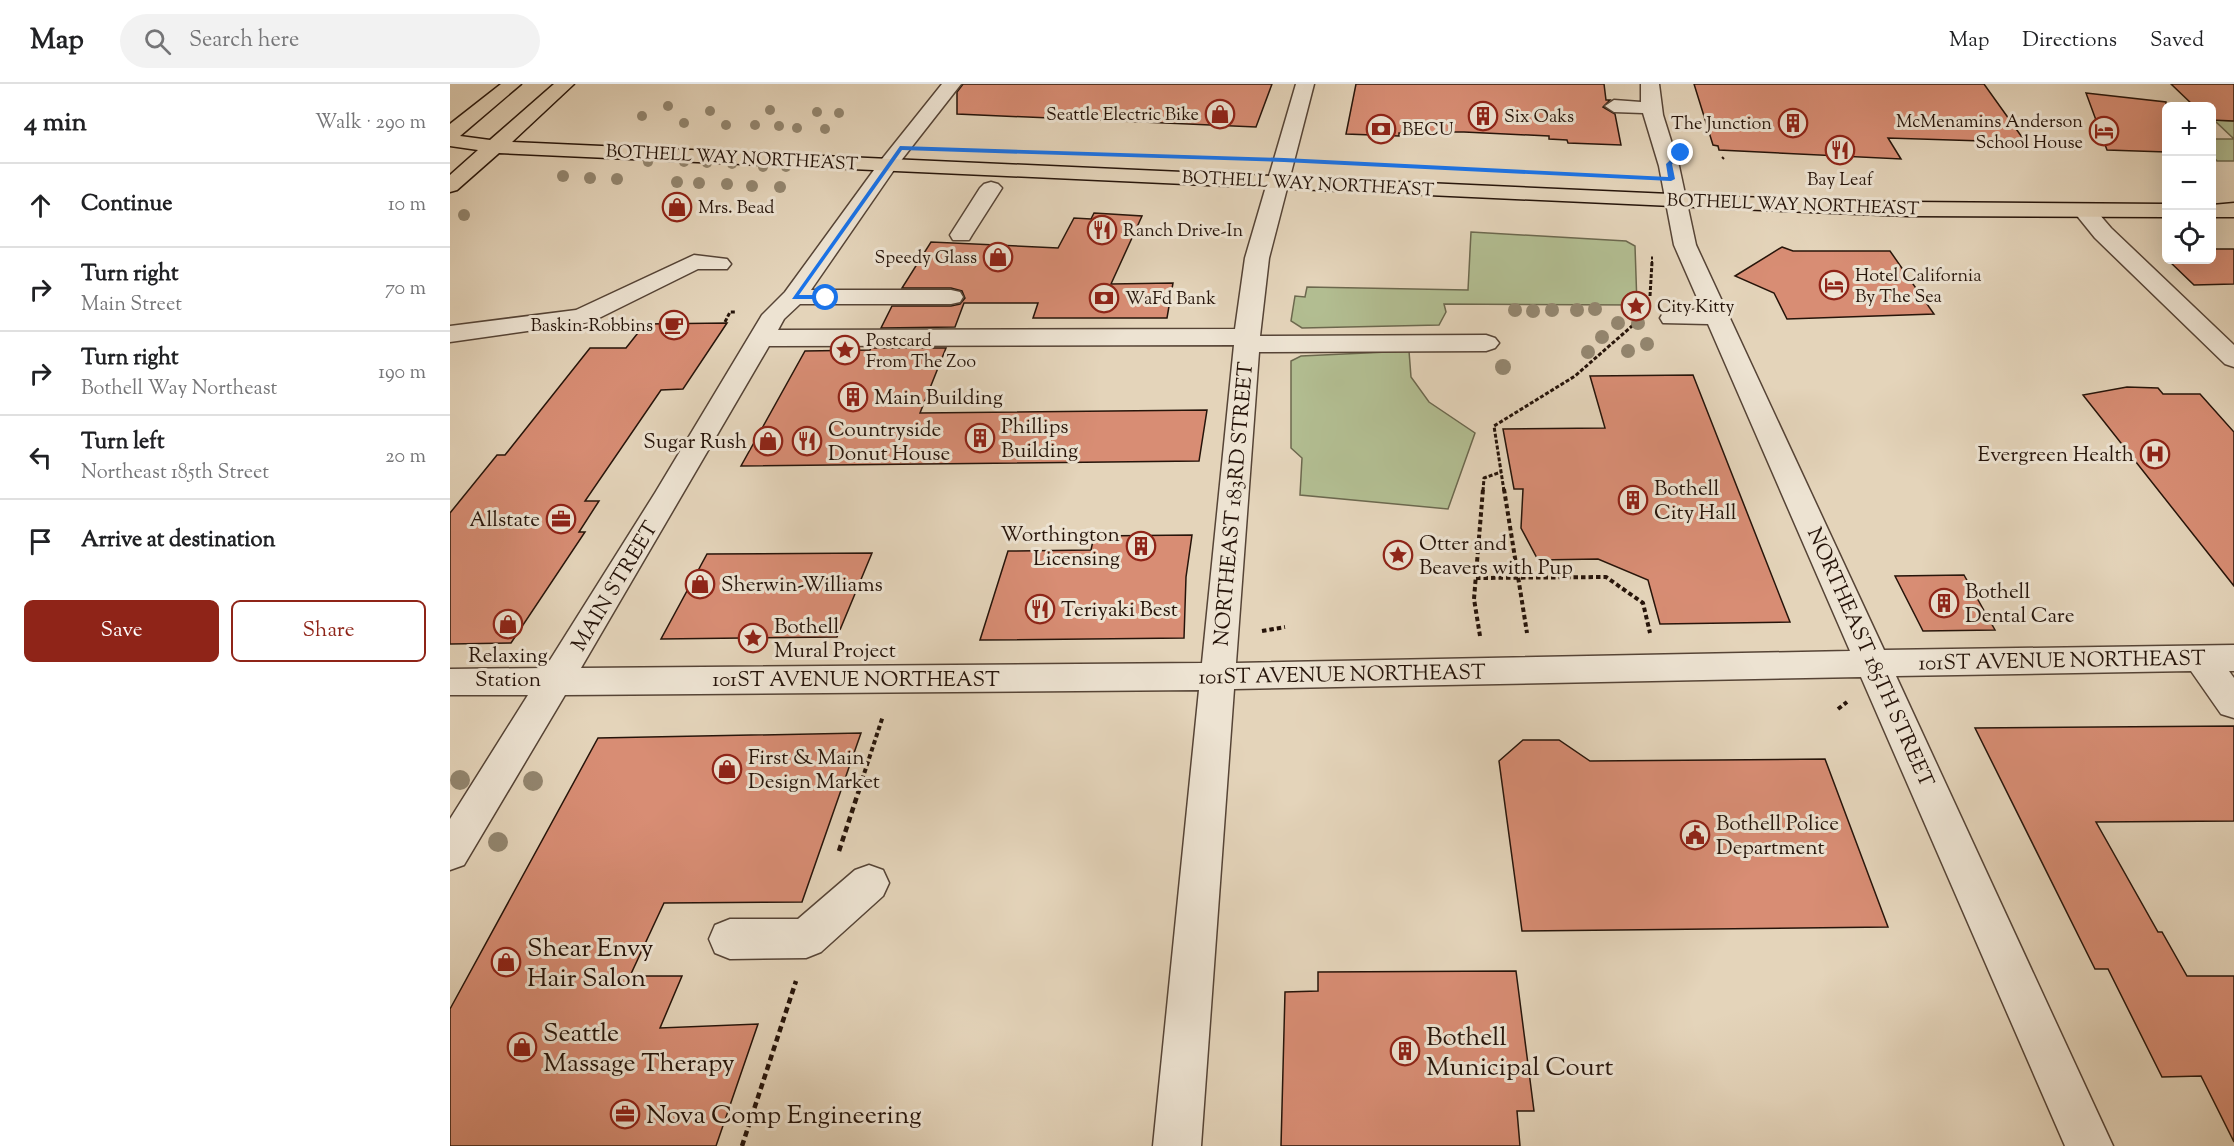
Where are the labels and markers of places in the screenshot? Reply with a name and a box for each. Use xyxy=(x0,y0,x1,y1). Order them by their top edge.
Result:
shop icon: Seattle Electric Bike xyxy=(1204,98,1236,130)
building icon: Six Oaks xyxy=(1467,100,1499,132)
place label: Seattle Electric Bike xyxy=(1046,103,1199,129)
place label: Six Oaks xyxy=(1504,105,1574,131)
building icon: The Junction xyxy=(1777,107,1809,139)
place label: McMenamins Anderson School House xyxy=(1896,110,2083,157)
place label: The Junction xyxy=(1671,112,1772,138)
bank icon: BECU xyxy=(1365,113,1397,145)
hotel icon: McMenamins Anderson School House xyxy=(2088,115,2120,147)
place label: BECU xyxy=(1402,118,1454,144)
restaurant icon: Bay Leaf xyxy=(1824,134,1856,166)
place label: Bay Leaf xyxy=(1807,168,1874,194)
shop icon: Mrs. Bead xyxy=(661,191,693,223)
place label: Mrs. Bead xyxy=(698,196,774,222)
restaurant icon: Ranch Drive-In xyxy=(1086,214,1118,246)
place label: Ranch Drive-In xyxy=(1123,219,1243,245)
shop icon: Speedy Glass xyxy=(982,241,1014,273)
place label: Speedy Glass xyxy=(875,246,977,272)
place label: Hotel California By The Sea xyxy=(1855,264,1982,311)
hotel icon: Hotel California By The Sea xyxy=(1818,269,1850,301)
bank icon: WaFd Bank xyxy=(1088,282,1120,314)
place label: WaFd Bank xyxy=(1125,287,1216,313)
place icon: City Kitty xyxy=(1620,290,1652,322)
place label: City Kitty xyxy=(1657,295,1735,321)
cafe icon: Baskin-Robbins xyxy=(658,309,690,341)
place label: Baskin-Robbins xyxy=(530,314,653,340)
place label: Postcard From The Zoo xyxy=(866,329,976,376)
place icon: Postcard From The Zoo xyxy=(829,334,861,366)
building icon: Main Building xyxy=(837,381,869,413)
place label: Main Building xyxy=(874,384,1003,414)
place label: Phillips Building xyxy=(1001,413,1078,467)
place label: Countryside Donut House xyxy=(828,416,950,470)
building icon: Phillips Building xyxy=(964,422,996,454)
shop icon: Sugar Rush xyxy=(752,425,784,457)
restaurant icon: Countryside Donut House xyxy=(791,425,823,457)
place label: Sugar Rush xyxy=(643,428,747,458)
hospital icon: Evergreen Health xyxy=(2139,438,2171,470)
place label: Evergreen Health xyxy=(1977,441,2134,471)
place label: Bothell City Hall xyxy=(1654,475,1737,529)
building icon: Bothell City Hall xyxy=(1617,484,1649,516)
office icon: Allstate xyxy=(545,503,577,535)
place label: Allstate xyxy=(469,506,540,536)
place label: Worthington Licensing xyxy=(1000,521,1120,575)
building icon: Worthington Licensing xyxy=(1125,530,1157,562)
place label: Otter and Beavers with Pup xyxy=(1419,530,1573,584)
place icon: Otter and Beavers with Pup xyxy=(1382,539,1414,571)
shop icon: Sherwin-Williams xyxy=(684,568,716,600)
place label: Sherwin-Williams xyxy=(721,571,883,601)
place label: Bothell Dental Care xyxy=(1965,578,2075,632)
building icon: Bothell Dental Care xyxy=(1928,587,1960,619)
restaurant icon: Teriyaki Best xyxy=(1024,593,1056,625)
place label: Teriyaki Best xyxy=(1061,596,1178,626)
shop icon: Relaxing Station xyxy=(492,608,524,640)
place label: Bothell Mural Project xyxy=(774,613,896,667)
place icon: Bothell Mural Project xyxy=(737,622,769,654)
place label: Relaxing Station xyxy=(468,642,548,696)
place label: First & Main Design Market xyxy=(748,744,880,798)
shop icon: First & Main Design Market xyxy=(711,753,743,785)
place label: Bothell Police Department xyxy=(1716,810,1839,864)
public building icon: Bothell Police Department xyxy=(1679,819,1711,851)
place label: Shear Envy Hair Salon xyxy=(527,931,653,998)
shop icon: Shear Envy Hair Salon xyxy=(490,946,522,978)
place label: Seattle Massage Therapy xyxy=(543,1016,735,1083)
place label: Bothell Municipal Court xyxy=(1426,1020,1613,1087)
shop icon: Seattle Massage Therapy xyxy=(506,1031,538,1063)
building icon: Bothell Municipal Court xyxy=(1389,1035,1421,1067)
office icon: Nova Comp Engineering xyxy=(609,1098,641,1130)
place label: Nova Comp Engineering xyxy=(646,1098,922,1135)

